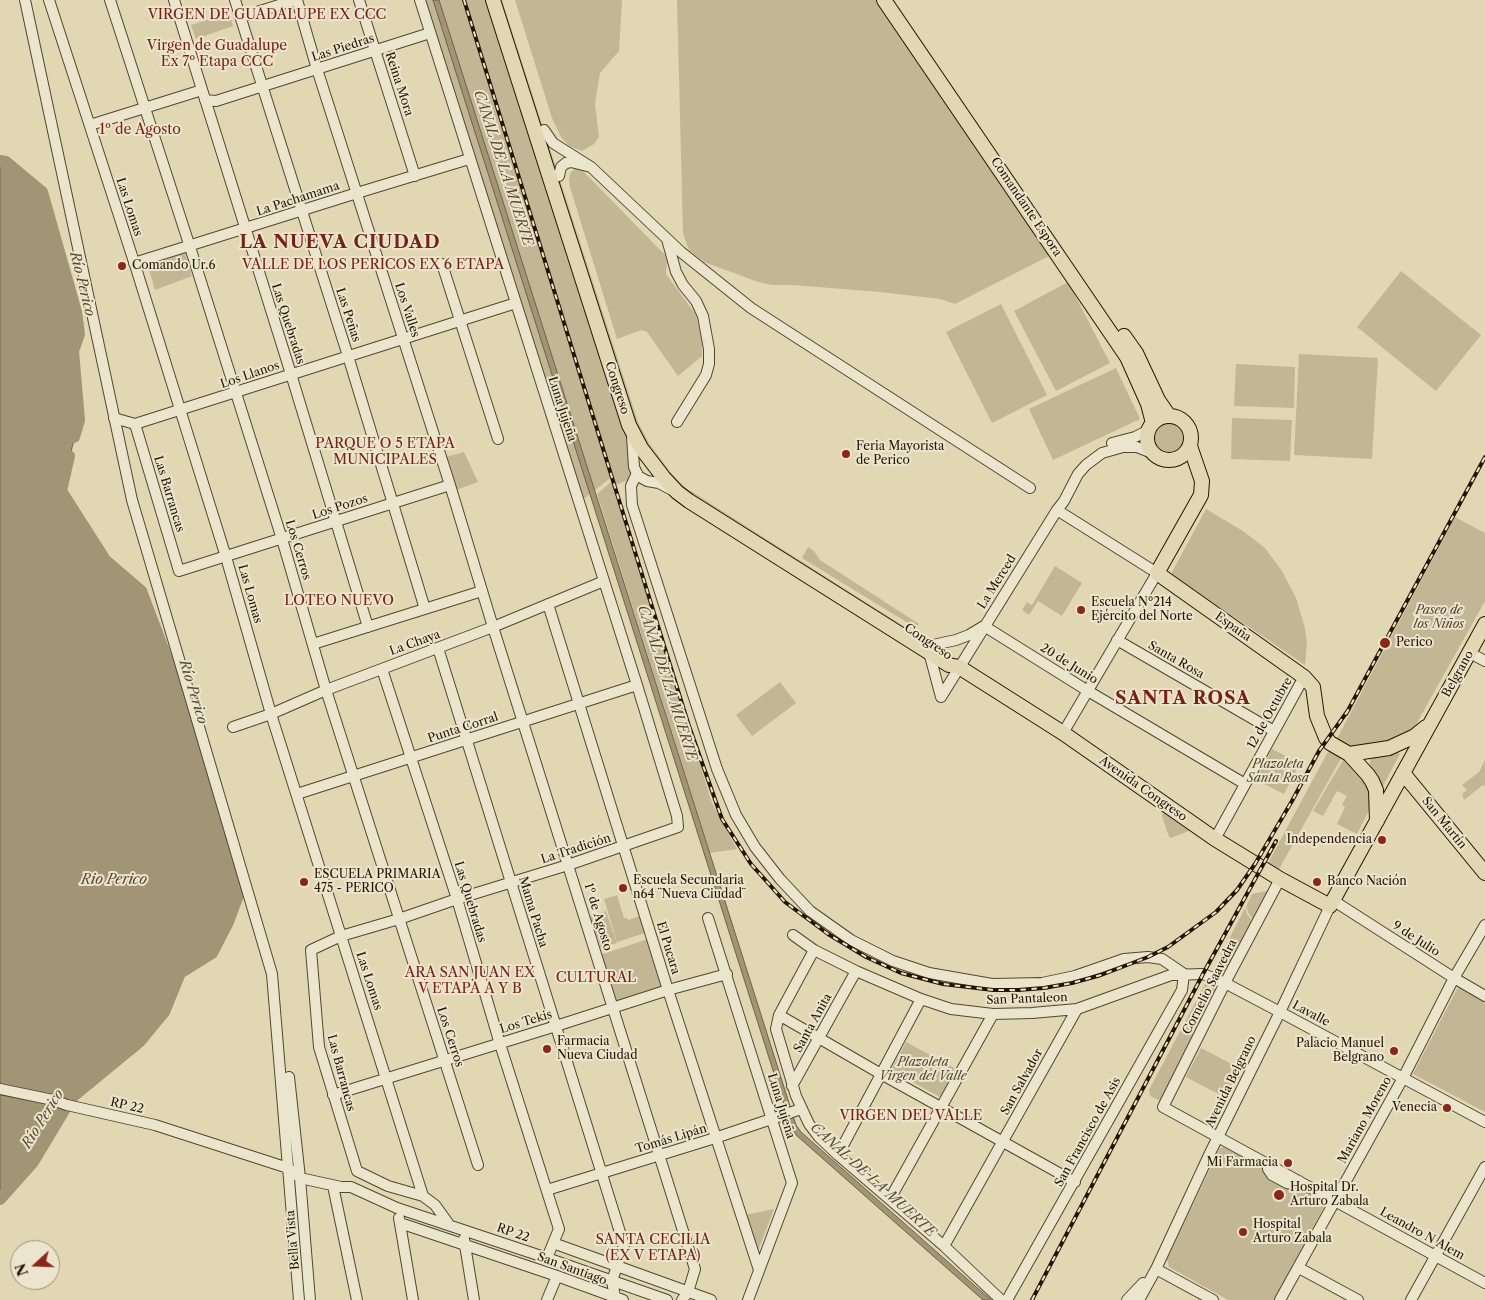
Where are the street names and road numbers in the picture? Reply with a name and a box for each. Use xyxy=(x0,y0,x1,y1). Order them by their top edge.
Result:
street label: Las Piedras xyxy=(310,31,376,65)
street label: Reina Mora xyxy=(382,50,416,118)
street label: Comandante Espora xyxy=(987,155,1065,259)
street label: Las Lomas xyxy=(113,176,145,238)
street label: La Pachamama xyxy=(255,179,341,219)
street label: Los Valles xyxy=(391,281,423,339)
street label: Las Quebradas xyxy=(268,282,308,366)
street label: Las Peñas xyxy=(333,286,363,344)
street label: Los Llanos xyxy=(219,358,281,392)
street label: Congreso xyxy=(602,360,632,416)
street label: Luna Jujeña xyxy=(545,375,579,443)
street label: Las Barrancas xyxy=(151,454,187,534)
street label: Los Pozos xyxy=(310,491,370,523)
street label: Los Cerros xyxy=(282,518,314,582)
street label: La Merced xyxy=(975,552,1019,612)
street label: Las Lomas xyxy=(235,563,265,625)
street label: España xyxy=(1212,609,1254,645)
street label: Congreso xyxy=(901,621,955,663)
street label: La Chaya xyxy=(388,627,442,659)
street label: Santa Rosa xyxy=(1145,638,1207,682)
street label: 20 de Junio xyxy=(1038,641,1100,687)
street label: Belgrano xyxy=(1439,648,1477,700)
street label: 12 de Octubre xyxy=(1245,675,1295,751)
street label: Punta Corral xyxy=(426,710,500,746)
street label: Avenida Congreso xyxy=(1096,753,1190,825)
street label: San Martín xyxy=(1419,794,1469,852)
street label: La Tradición xyxy=(539,831,613,867)
street label: Las Quebradas xyxy=(451,860,489,944)
street label: Mama Pacha xyxy=(515,875,551,949)
street label: 1º de Agosto xyxy=(581,881,615,953)
street label: 9 de Julio xyxy=(1390,918,1442,960)
street label: El Pucara xyxy=(653,920,683,976)
street label: Cornelio Saavedra xyxy=(1180,937,1240,1037)
street label: Las Lomas xyxy=(353,950,385,1012)
street label: San Pantaleon xyxy=(986,990,1068,1008)
street label: Santa Anita xyxy=(791,991,835,1055)
street label: Lavalle xyxy=(1290,998,1332,1030)
street label: Los Cerros xyxy=(434,1005,466,1069)
street label: Los Tekis xyxy=(498,1007,554,1037)
street label: Las Barrancas xyxy=(324,1033,358,1113)
street label: Avenida Belgrano xyxy=(1203,1034,1259,1130)
street label: San Salvador xyxy=(998,1046,1046,1118)
street label: Luna Jujeña xyxy=(764,1072,798,1140)
street label: Mariano Moreno xyxy=(1335,1074,1395,1166)
street label: San Francisco de Asis xyxy=(1052,1075,1124,1189)
street label: RP 22 xyxy=(109,1095,145,1117)
street label: Tomás Lipán xyxy=(634,1121,708,1157)
street label: Leandro N Alem xyxy=(1377,1205,1467,1263)
street label: Bella Vista xyxy=(283,1210,303,1270)
street label: RP 22 xyxy=(495,1221,531,1245)
street label: San Santiago xyxy=(535,1250,609,1288)

